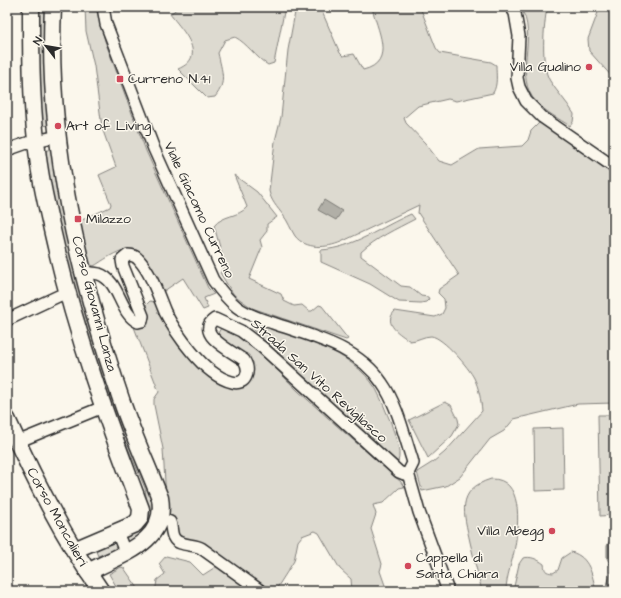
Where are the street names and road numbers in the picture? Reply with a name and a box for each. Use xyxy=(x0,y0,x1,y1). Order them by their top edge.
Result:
street label: Viale Giacomo Curreno xyxy=(159,139,239,282)
street label: Corso Giovanni Lanza xyxy=(66,234,122,374)
street label: Strada San Vito Revigliasco xyxy=(246,314,392,448)
street label: Corso Moncalieri xyxy=(22,464,92,570)

